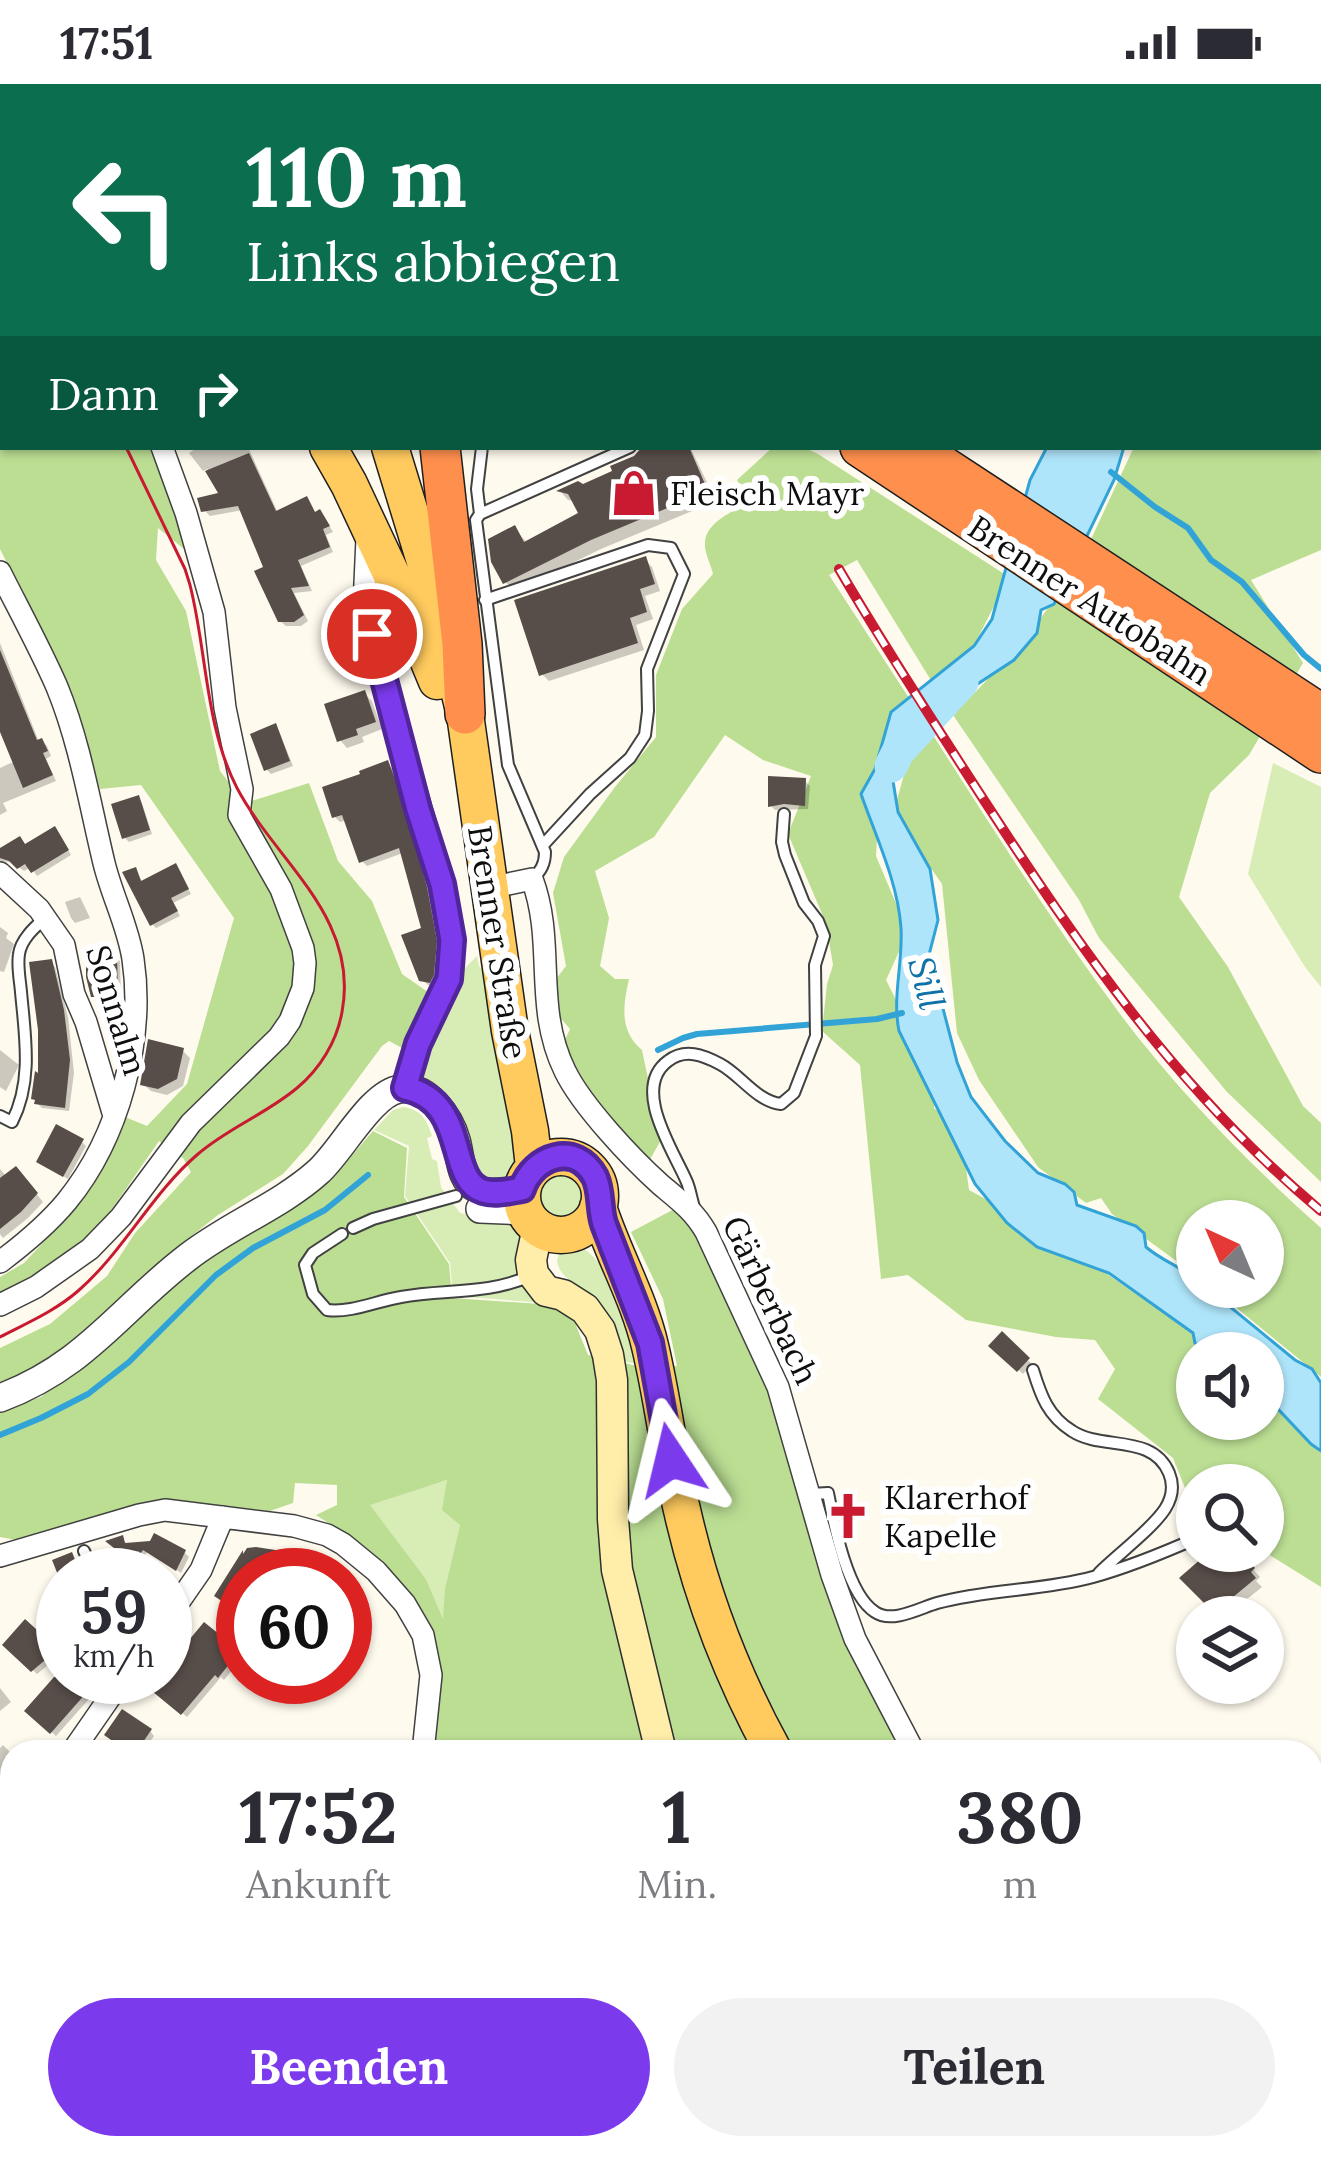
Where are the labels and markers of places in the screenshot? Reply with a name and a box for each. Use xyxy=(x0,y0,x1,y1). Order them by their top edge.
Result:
shop icon: Fleisch Mayr xyxy=(609,468,659,518)
place label: Fleisch Mayr xyxy=(670,472,865,514)
pin xyxy=(321,583,423,685)
place label: Klarerhof Kapelle xyxy=(884,1476,1031,1556)
church icon: Klarerhof Kapelle xyxy=(823,1491,873,1541)

